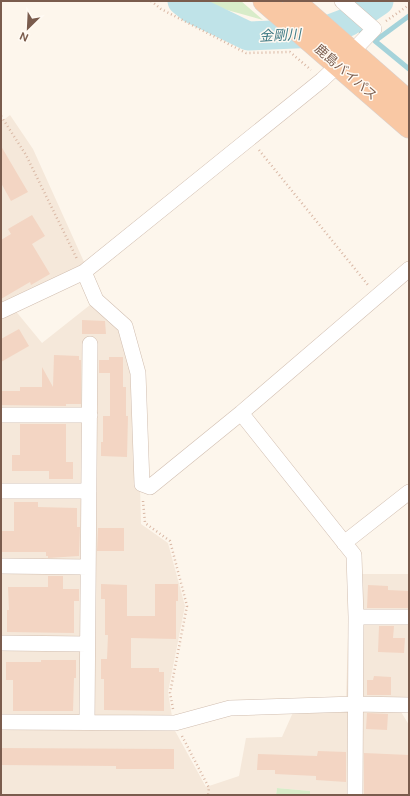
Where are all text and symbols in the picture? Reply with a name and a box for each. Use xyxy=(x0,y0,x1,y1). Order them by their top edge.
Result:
north arrow xyxy=(8,8,48,48)
water label: 金剛川 xyxy=(259,25,303,45)
text: N xyxy=(17,29,30,45)
street label: 鹿島バイパス xyxy=(311,40,381,104)

